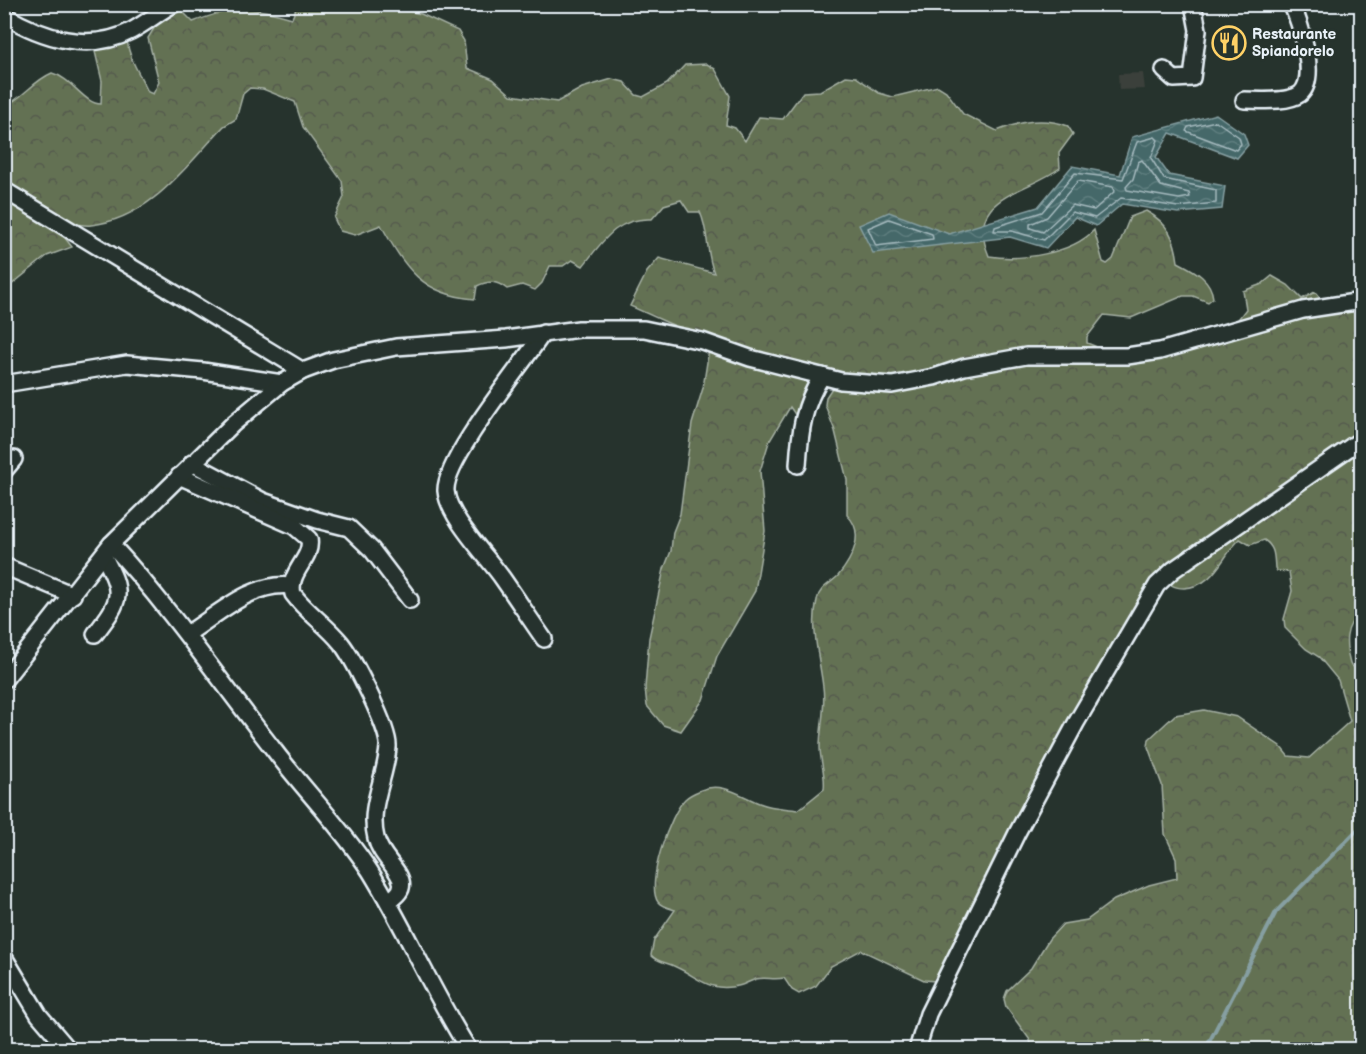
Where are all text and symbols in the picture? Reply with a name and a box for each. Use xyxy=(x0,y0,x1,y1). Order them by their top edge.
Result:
restaurant icon: Restaurante Spiandorelo xyxy=(1211,25,1247,61)
place label: Restaurante Spiandorelo xyxy=(1252,25,1336,61)

